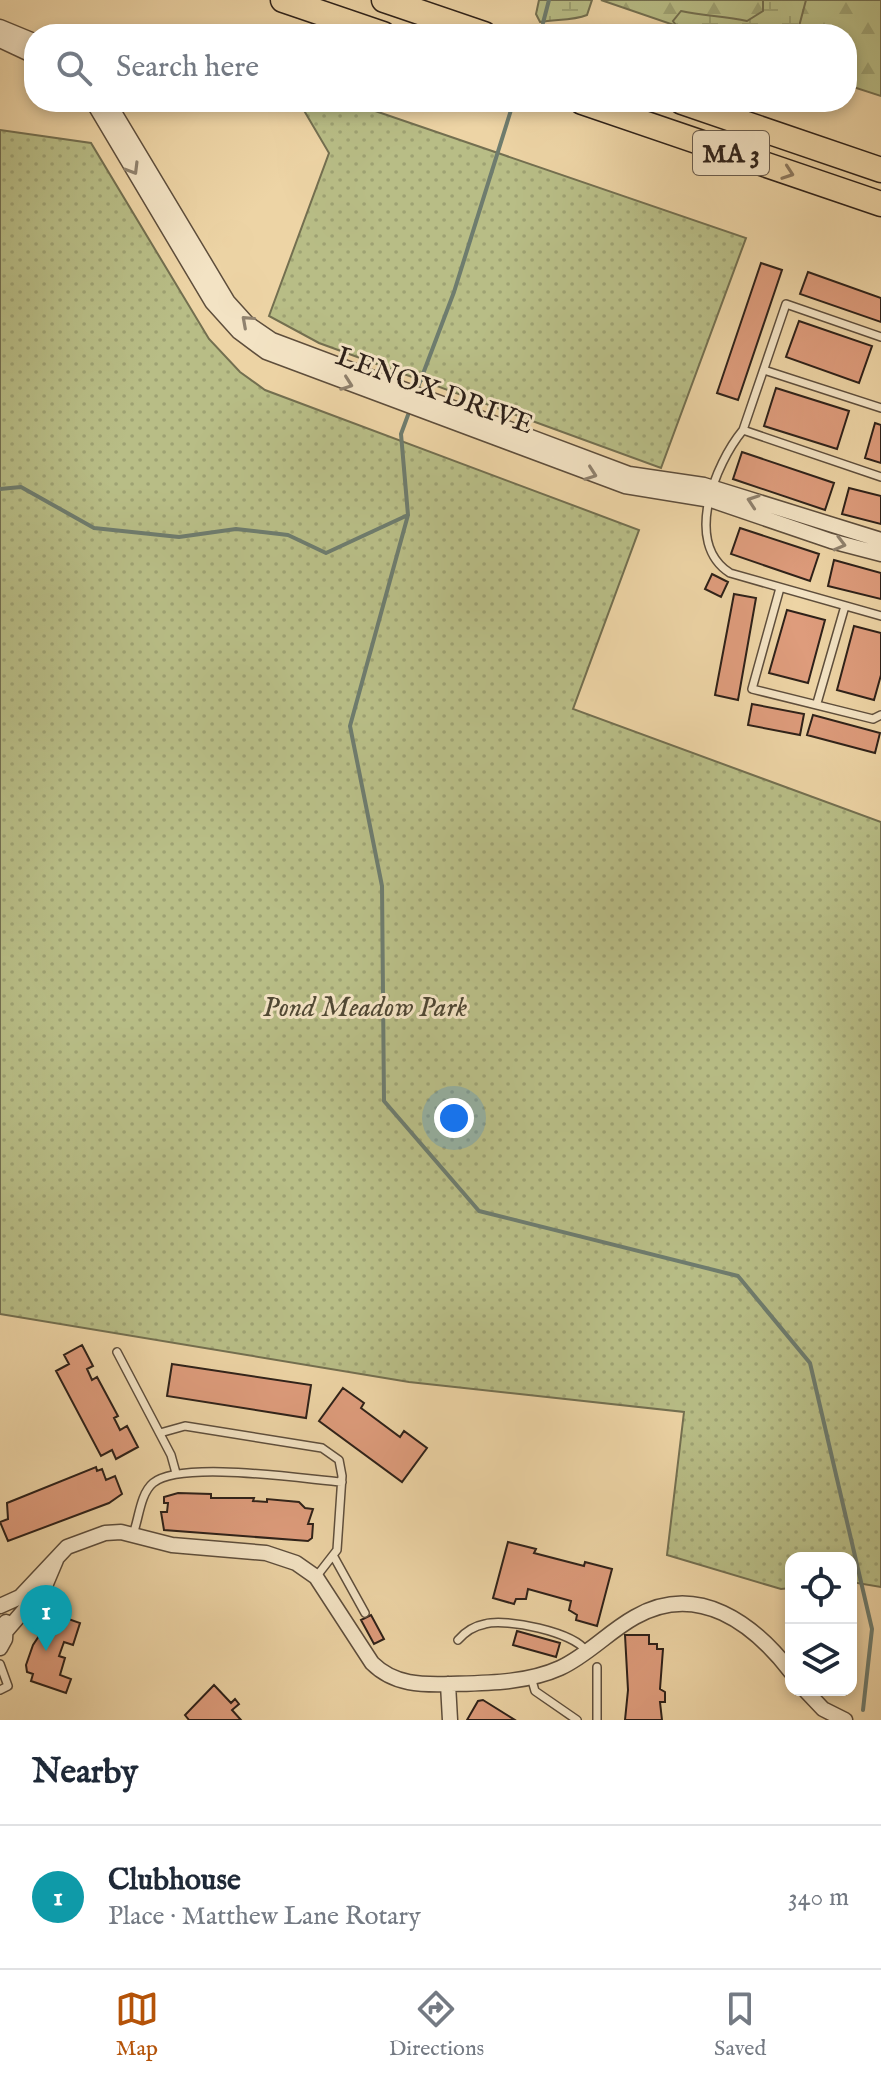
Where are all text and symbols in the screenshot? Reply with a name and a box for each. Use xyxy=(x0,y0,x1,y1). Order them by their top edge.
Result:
search box xyxy=(24,24,857,112)
icon: search xyxy=(52,46,96,90)
text: Search here xyxy=(116,49,259,87)
road number: MA 3 xyxy=(693,131,769,175)
one-way arrow xyxy=(123,160,139,175)
one-way arrow xyxy=(780,163,794,179)
one-way arrow xyxy=(242,317,257,331)
street label: LENOX DRIVE xyxy=(331,339,538,443)
one-way arrow xyxy=(339,374,353,391)
one-way arrow xyxy=(583,464,597,480)
one-way arrow xyxy=(747,494,761,510)
one-way arrow xyxy=(833,534,847,551)
park label: Pond Meadow Park xyxy=(263,991,467,1026)
your location xyxy=(434,1098,474,1138)
map controls xyxy=(785,1552,857,1696)
button: locate xyxy=(785,1552,857,1624)
pin: 1 xyxy=(20,1585,72,1651)
button: layers xyxy=(785,1624,857,1696)
text: Nearby xyxy=(32,1751,138,1794)
text: Clubhouse xyxy=(108,1862,241,1900)
text: 1 xyxy=(53,1881,63,1914)
text: 340 m xyxy=(788,1881,849,1914)
text: Place · Matthew Lane Rotary xyxy=(108,1900,421,1933)
tab: Map xyxy=(115,1987,159,2063)
tab: Directions xyxy=(389,1987,484,2063)
tab: Saved xyxy=(714,1987,766,2063)

